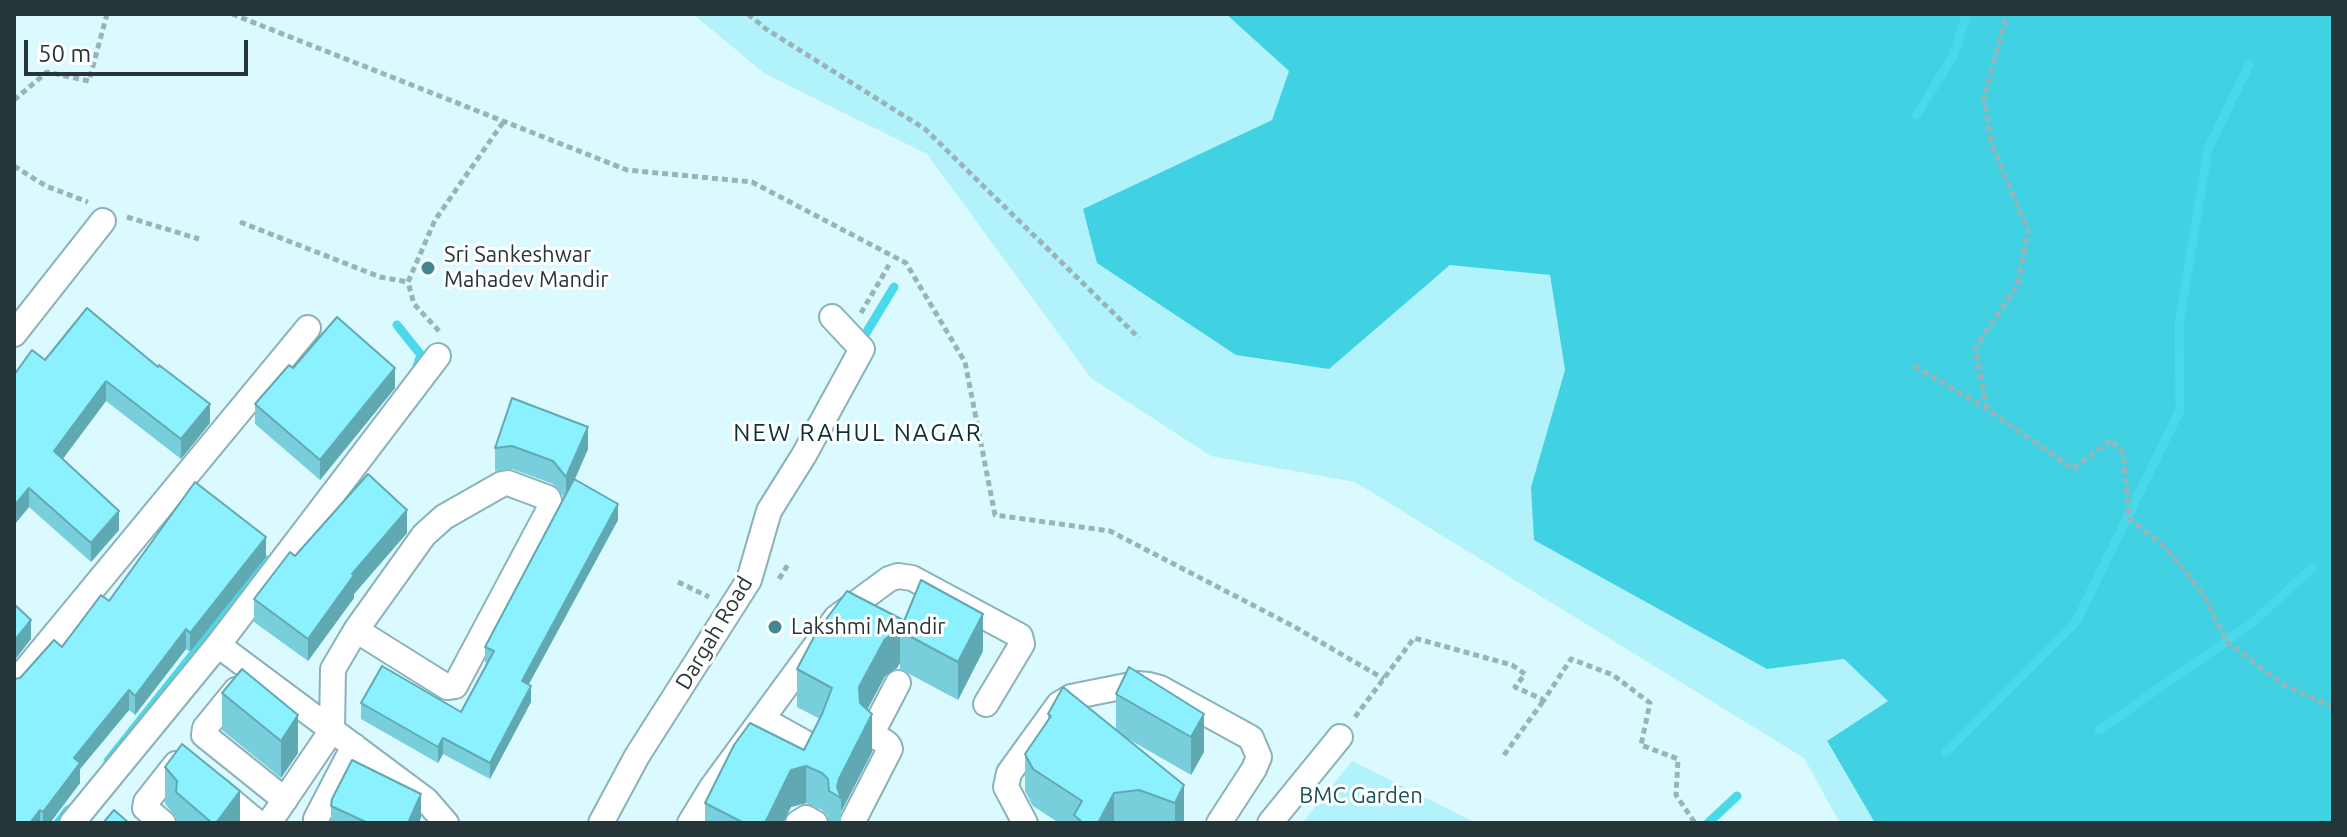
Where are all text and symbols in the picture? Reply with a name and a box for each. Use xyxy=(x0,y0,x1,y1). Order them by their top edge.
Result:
scale bar xyxy=(28,24,252,74)
text: 50 m xyxy=(38,40,91,67)
place label: Sri Sankeshwar Mahadev Mandir xyxy=(444,242,609,294)
marker: Sri Sankeshwar Mahadev Mandir xyxy=(419,259,437,277)
district label: NEW RAHUL NAGAR xyxy=(733,419,983,447)
street label: Dargah Road xyxy=(670,572,758,694)
place label: Lakshmi Mandir xyxy=(791,614,946,640)
marker: Lakshmi Mandir xyxy=(766,618,784,636)
park label: BMC Garden xyxy=(1299,783,1423,809)

